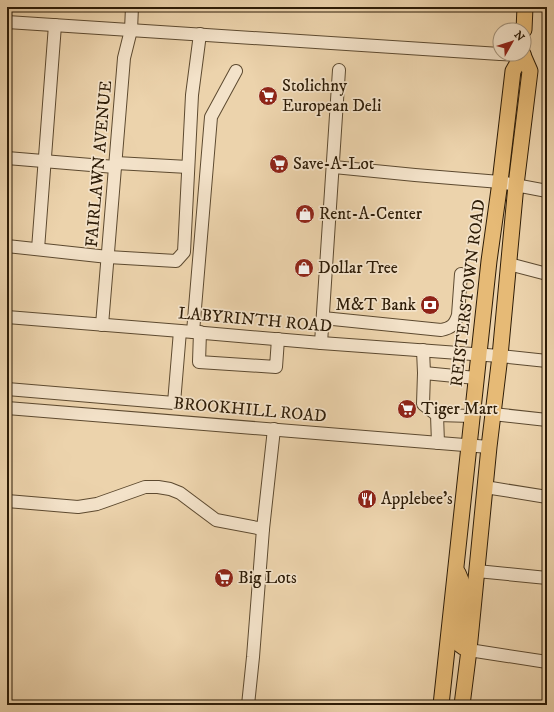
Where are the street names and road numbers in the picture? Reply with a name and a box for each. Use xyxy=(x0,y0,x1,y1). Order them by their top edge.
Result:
street label: FAIRLAWN AVENUE xyxy=(81,80,117,248)
street label: REISTERSTOWN ROAD xyxy=(446,198,490,388)
street label: LABYRINTH ROAD xyxy=(177,302,333,338)
street label: BROOKHILL ROAD xyxy=(172,392,328,428)

